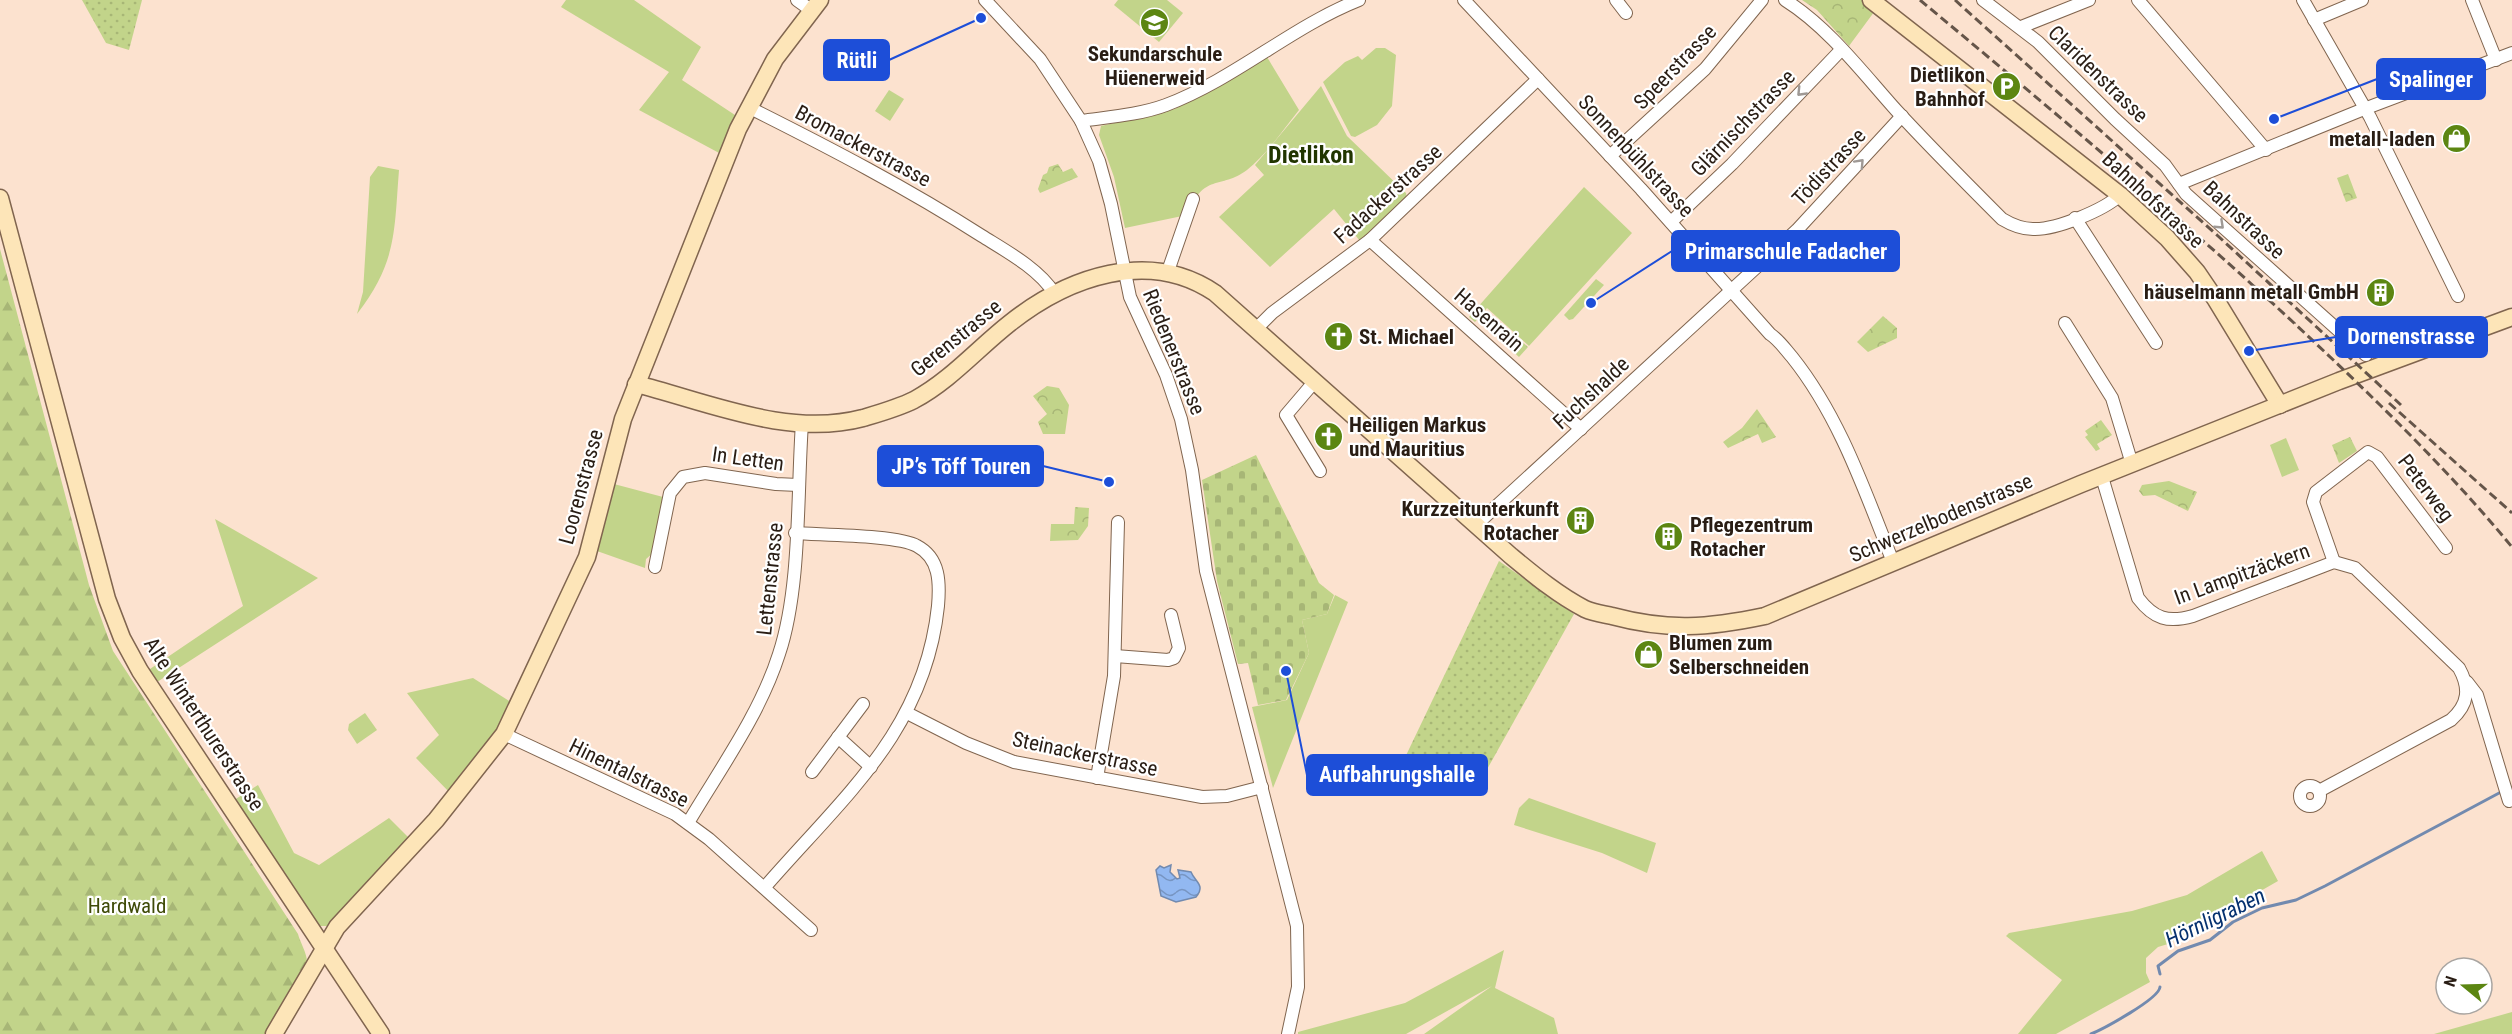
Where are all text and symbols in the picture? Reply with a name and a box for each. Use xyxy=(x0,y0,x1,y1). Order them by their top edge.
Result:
school or university icon: Sekundarschule Hüenerweid xyxy=(1139,7,1171,39)
street label: Speerstrasse xyxy=(1629,20,1721,114)
street label: Claridenstrasse xyxy=(2043,20,2153,128)
callout: Rütli xyxy=(824,40,889,80)
place label: Sekundarschule Hüenerweid xyxy=(1088,42,1222,90)
text: Rütli xyxy=(837,48,877,73)
callout: Spalinger xyxy=(2377,59,2485,99)
place label: Dietlikon Bahnhof xyxy=(1910,63,1985,111)
street label: Glärnischstrasse xyxy=(1686,65,1800,181)
text: Spalinger xyxy=(2389,67,2473,92)
parking icon: Dietlikon Bahnhof xyxy=(1990,71,2022,103)
one-way arrow xyxy=(1797,85,1808,96)
street label: Sonnenbühlstrasse xyxy=(1573,90,1699,222)
street label: Bromackerstrasse xyxy=(791,100,935,192)
street label: Tödistrasse xyxy=(1787,123,1871,210)
shop icon: metall-laden xyxy=(2440,123,2472,155)
place label: metall-laden xyxy=(2329,127,2435,151)
street label: Fadackerstrasse xyxy=(1329,139,1447,249)
district label: Dietlikon xyxy=(1268,141,1354,169)
street label: Bahnhofstrasse xyxy=(2097,147,2209,253)
one-way arrow xyxy=(1853,159,1864,170)
street label: Bahnstrasse xyxy=(2198,176,2290,264)
one-way arrow xyxy=(2214,218,2224,229)
callout: Primarschule Fadacher xyxy=(1672,231,1899,271)
text: Primarschule Fadacher xyxy=(1685,239,1887,264)
building icon: häuselmann metall GmbH xyxy=(2364,276,2396,308)
place label: häuselmann metall GmbH xyxy=(2144,280,2359,304)
street label: Hasenrain xyxy=(1450,283,1528,357)
street label: Riedenerstrasse xyxy=(1138,286,1210,418)
street label: Gerenstrasse xyxy=(906,294,1006,382)
callout: Dornenstrasse xyxy=(2336,317,2487,357)
church icon: St. Michael xyxy=(1322,321,1354,353)
text: Dornenstrasse xyxy=(2347,324,2475,349)
place label: St. Michael xyxy=(1359,325,1454,349)
street label: Fuchshalde xyxy=(1548,352,1634,434)
place label: Heiligen Markus und Mauritius xyxy=(1349,413,1486,461)
church icon: Heiligen Markus und Mauritius xyxy=(1312,421,1344,453)
street label: Loorenstrasse xyxy=(554,427,608,547)
street label: In Letten xyxy=(710,442,786,476)
callout: JP’s Töff Touren xyxy=(878,446,1043,486)
street label: Peterweg xyxy=(2393,450,2459,526)
text: JP’s Töff Touren xyxy=(891,454,1031,479)
street label: Schwerzelbodenstrasse xyxy=(1846,469,2036,567)
place label: Kurzzeitunterkunft Rotacher xyxy=(1402,497,1559,545)
building icon: Kurzzeitunterkunft Rotacher xyxy=(1564,505,1596,537)
place label: Pflegezentrum Rotacher xyxy=(1690,513,1813,561)
street label: Lettenstrasse xyxy=(752,521,788,637)
building icon: Pflegezentrum Rotacher xyxy=(1653,521,1685,553)
street label: In Lampitzäckern xyxy=(2171,538,2313,610)
place label: Blumen zum Selberschneiden xyxy=(1669,631,1809,679)
street label: Alte Winterthurerstrasse xyxy=(139,633,269,815)
shop icon: Blumen zum Selberschneiden xyxy=(1632,639,1664,671)
street label: Steinackerstrasse xyxy=(1010,727,1160,781)
street label: Hinentalstrasse xyxy=(565,734,693,812)
callout: Aufbahrungshalle xyxy=(1307,755,1487,795)
text: Aufbahrungshalle xyxy=(1319,762,1475,787)
water label: Hörnligraben xyxy=(2161,882,2269,952)
park label: Hardwald xyxy=(88,894,166,918)
north arrow xyxy=(2434,956,2494,1016)
text: N xyxy=(2440,974,2461,989)

